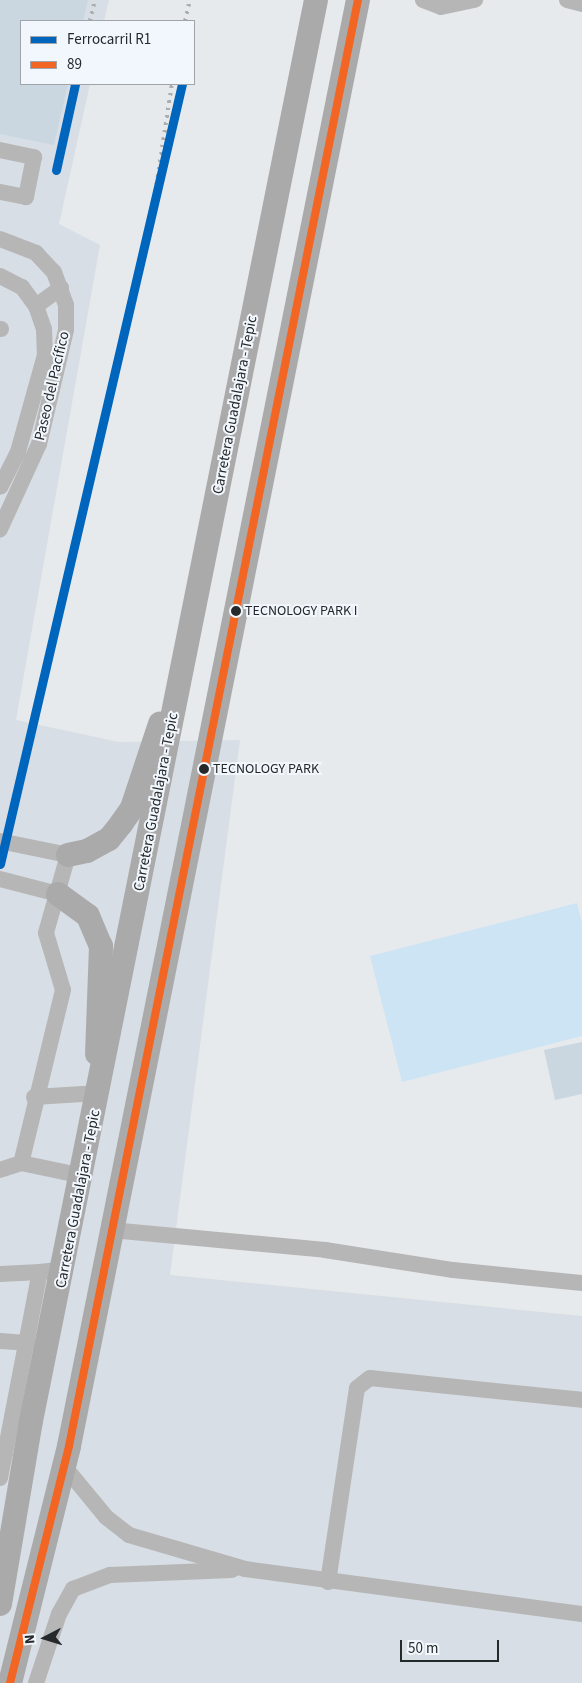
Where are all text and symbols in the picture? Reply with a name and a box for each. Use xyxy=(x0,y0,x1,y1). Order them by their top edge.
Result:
legend xyxy=(20,20,195,85)
text: Ferrocarril R1 xyxy=(67,29,151,50)
text: 89 xyxy=(67,54,82,75)
street label: Carretera Guadalajara - Tepic xyxy=(209,314,261,496)
street label: Paseo del Pacífico xyxy=(31,330,73,442)
place label: TECNOLOGY PARK I xyxy=(245,603,357,619)
marker: TECNOLOGY PARK I xyxy=(231,606,241,616)
street label: Carretera Guadalajara - Tepic xyxy=(130,711,182,893)
place label: TECNOLOGY PARK xyxy=(213,761,319,777)
marker: TECNOLOGY PARK xyxy=(199,764,209,774)
street label: Carretera Guadalajara - Tepic xyxy=(52,1108,104,1290)
north arrow xyxy=(20,1613,70,1663)
scale bar xyxy=(402,1630,501,1662)
text: N xyxy=(20,1634,40,1645)
text: 50 m xyxy=(408,1638,438,1659)

